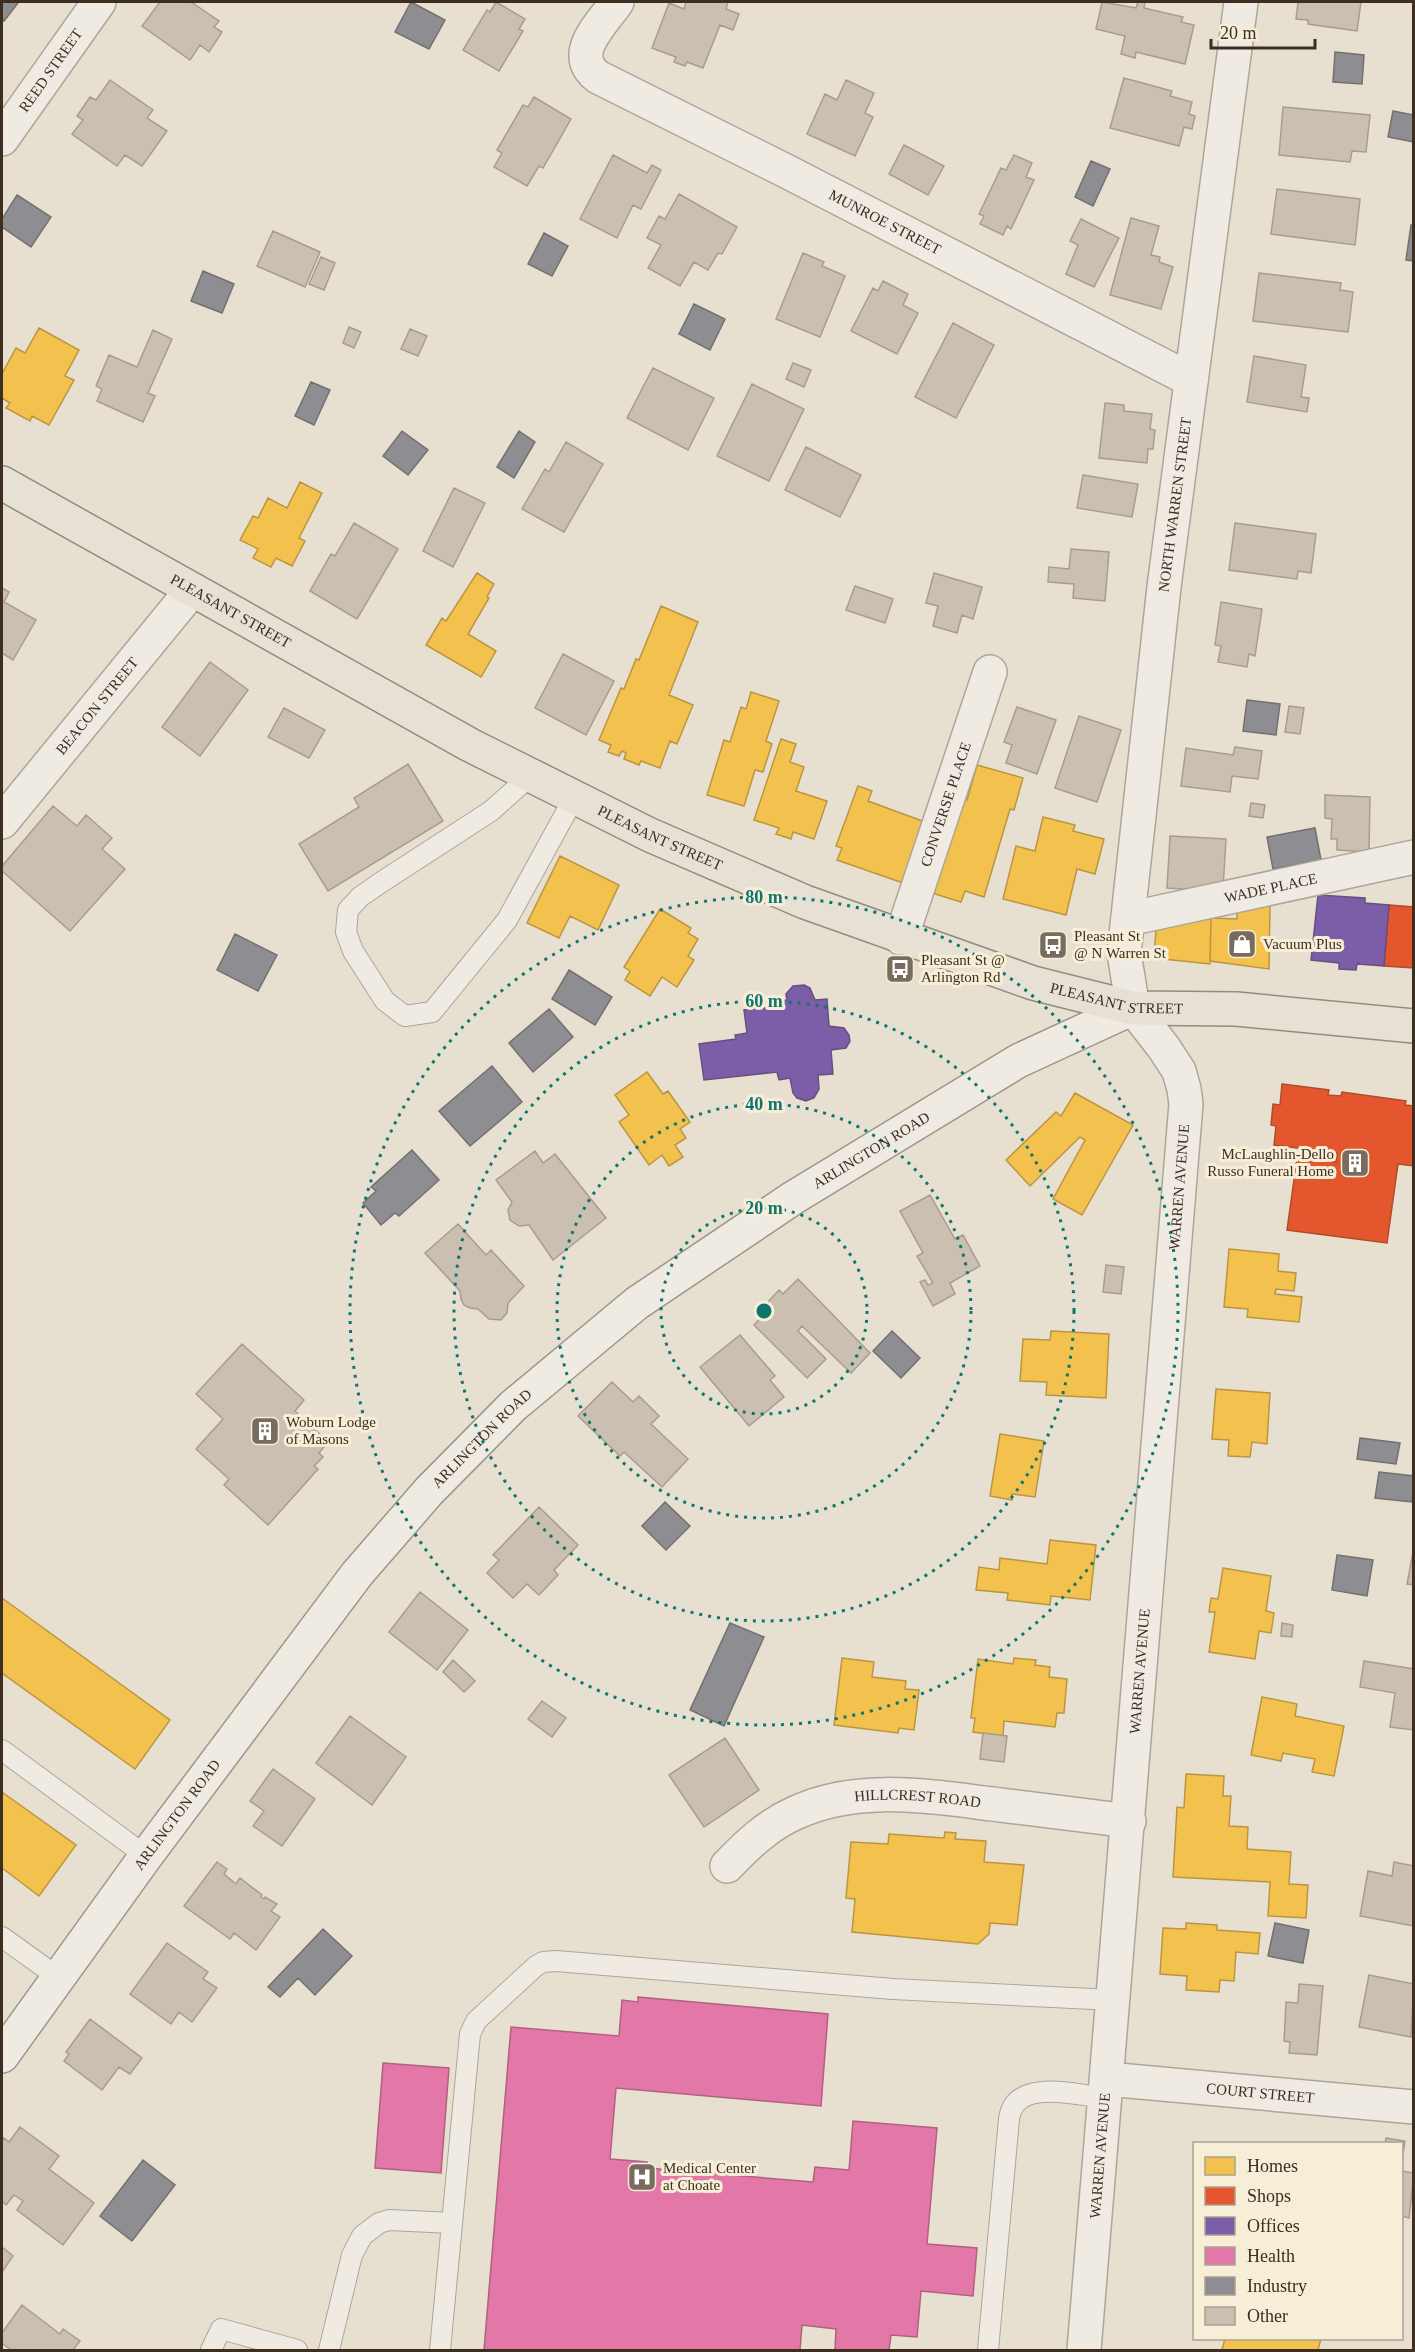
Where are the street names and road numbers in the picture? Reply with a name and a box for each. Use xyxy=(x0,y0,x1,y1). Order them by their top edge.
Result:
street label: REED STREET xyxy=(16,26,85,115)
street label: MUNROE STREET xyxy=(826,187,944,258)
street label: NORTH WARREN STREET xyxy=(1155,416,1194,593)
street label: PLEASANT STREET xyxy=(168,571,294,651)
street label: BEACON STREET xyxy=(53,654,141,758)
street label: CONVERSE PLACE xyxy=(917,740,974,869)
street label: PLEASANT STREET xyxy=(595,802,725,873)
street label: WADE PLACE xyxy=(1223,870,1319,906)
street label: PLEASANT STREET xyxy=(1048,980,1183,1017)
street label: ARLINGTON ROAD xyxy=(810,1109,933,1192)
street label: WARREN AVENUE xyxy=(1166,1123,1192,1250)
street label: ARLINGTON ROAD xyxy=(429,1386,535,1491)
street label: WARREN AVENUE xyxy=(1126,1608,1153,1735)
street label: ARLINGTON ROAD xyxy=(131,1756,223,1873)
street label: HILLCREST ROAD xyxy=(853,1787,982,1810)
street label: COURT STREET xyxy=(1206,2080,1315,2106)
street label: WARREN AVENUE xyxy=(1087,2092,1113,2219)

